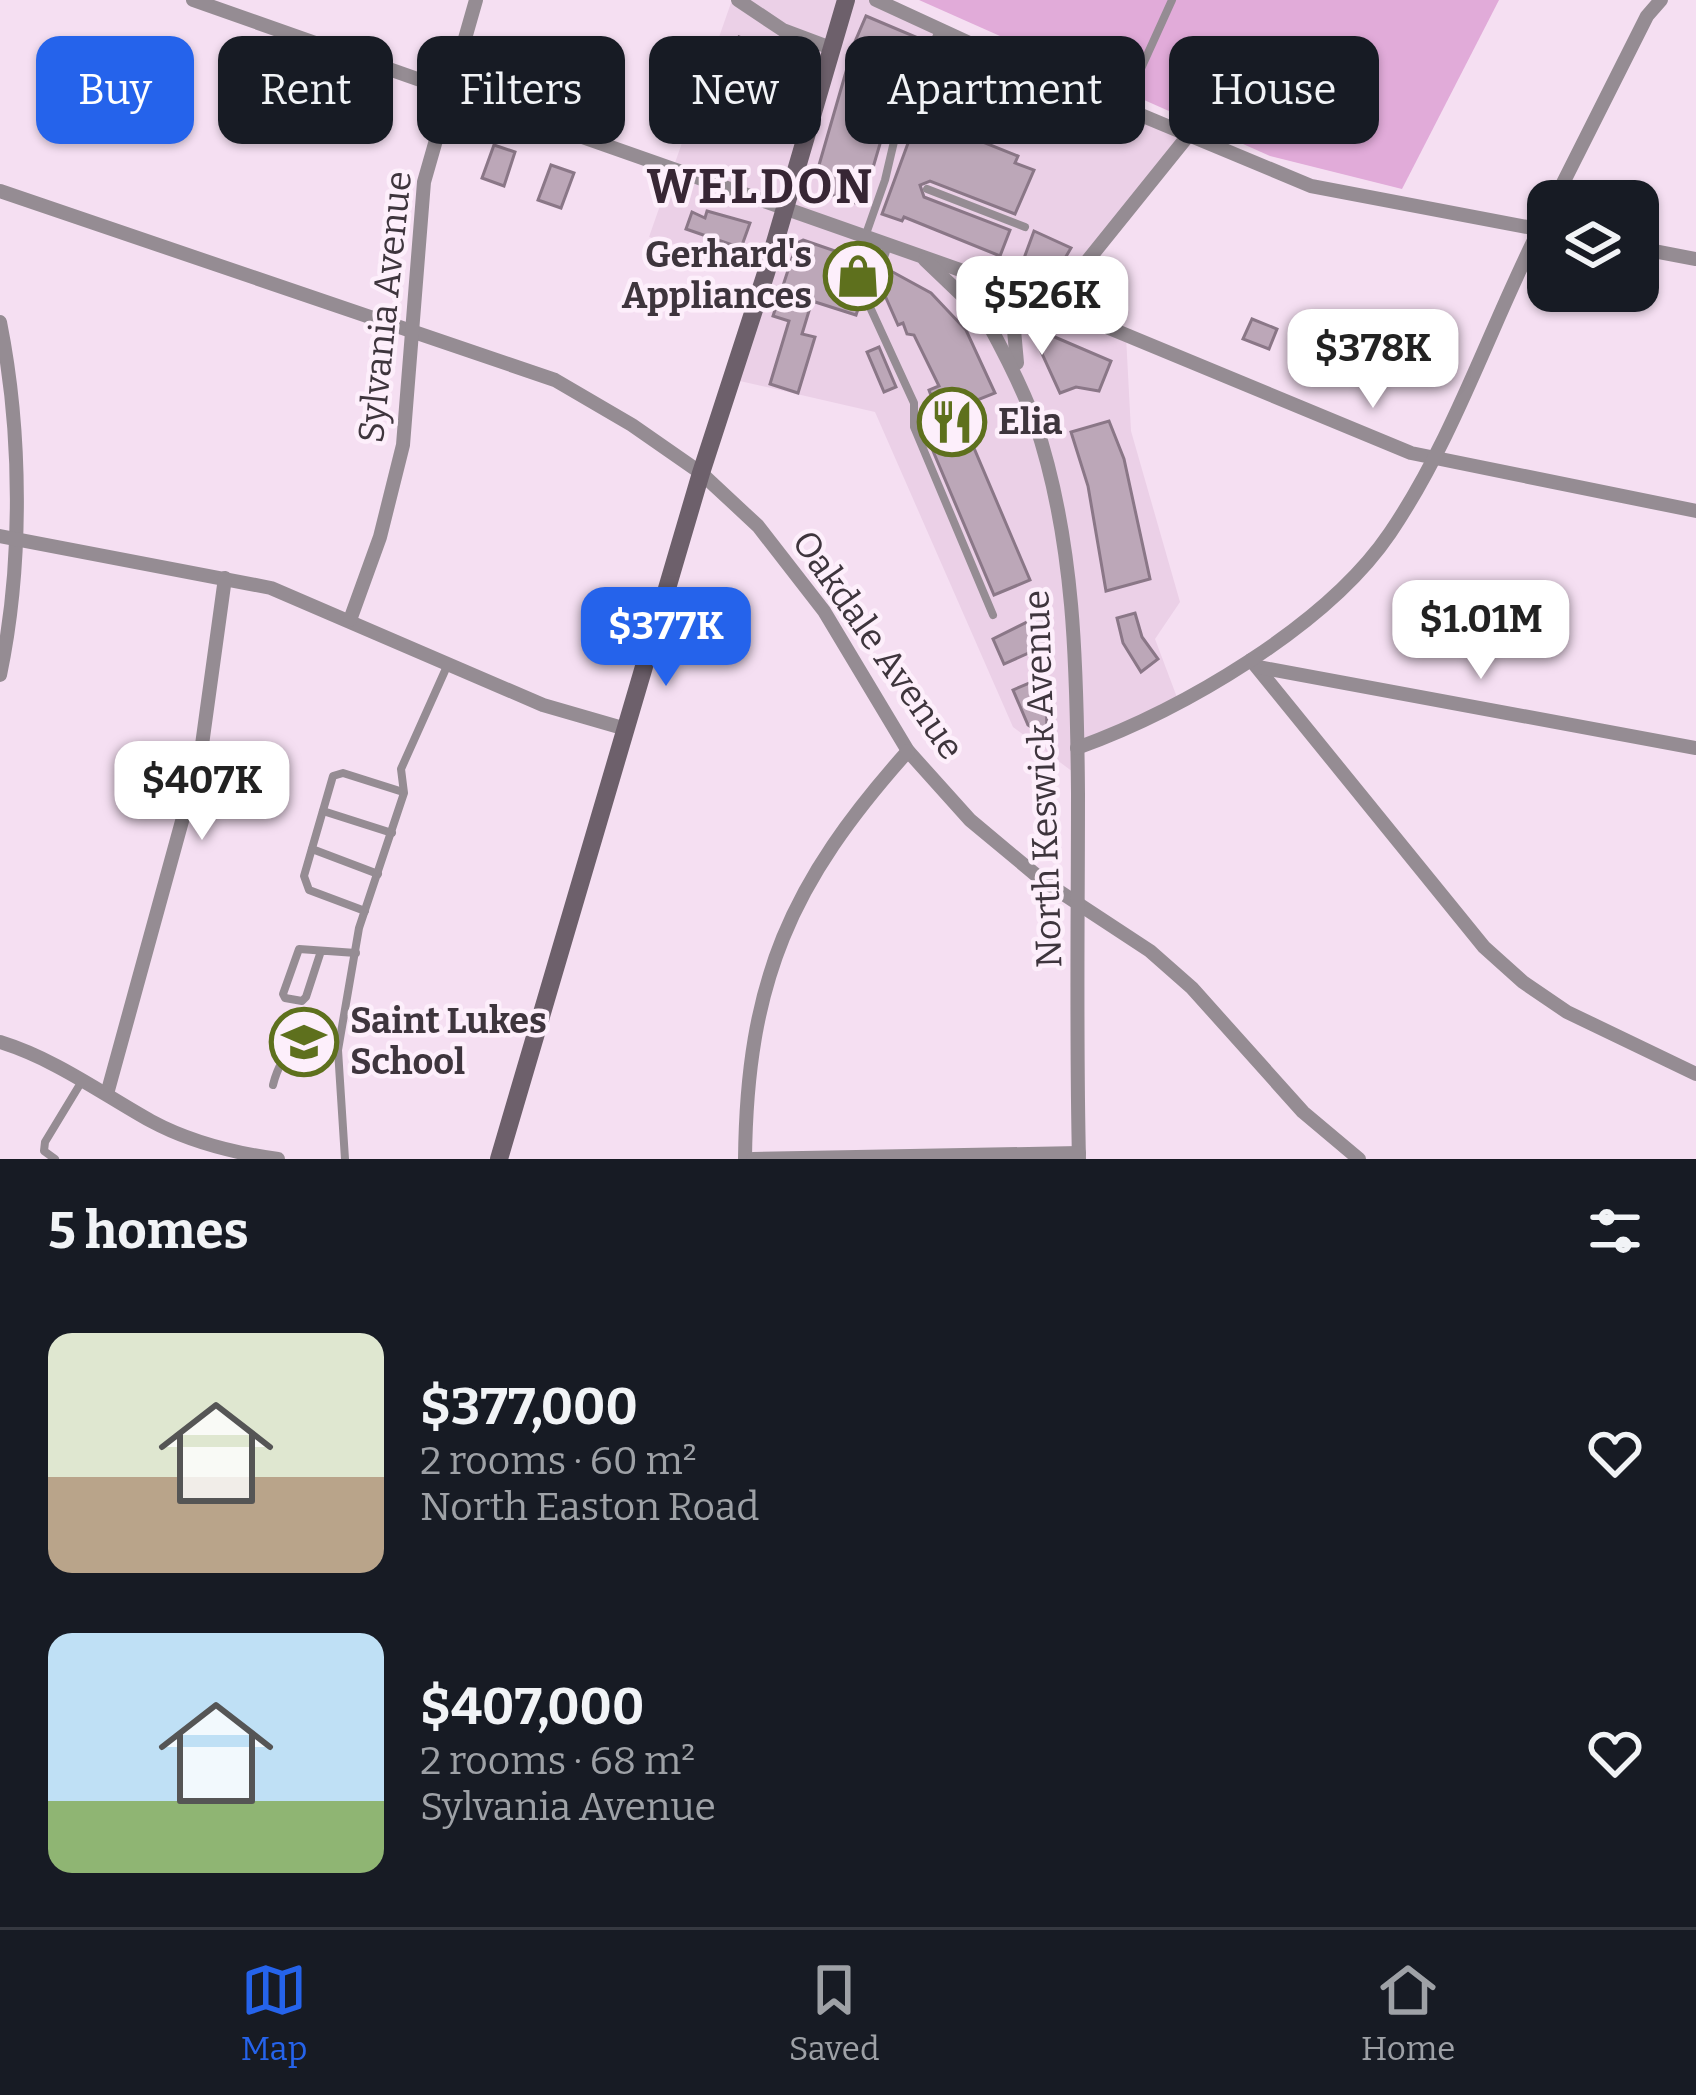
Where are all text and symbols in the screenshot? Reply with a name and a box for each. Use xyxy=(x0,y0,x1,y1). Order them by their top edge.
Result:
chip: Buy xyxy=(36,36,194,144)
chip: Rent xyxy=(218,36,393,144)
chip: Filters xyxy=(417,36,625,144)
chip: New xyxy=(649,36,821,144)
chip: Apartment xyxy=(845,36,1145,144)
chip: House xyxy=(1169,36,1379,144)
district label: WELDON xyxy=(647,158,875,216)
street label: Sylvania Avenue xyxy=(349,169,421,445)
map controls xyxy=(1527,180,1659,312)
button: layers xyxy=(1527,180,1659,312)
place label: Gerhard's Appliances xyxy=(622,233,812,318)
shop icon: Gerhard's Appliances xyxy=(823,241,893,311)
pin: $526K xyxy=(958,256,1126,358)
text: $526K xyxy=(983,272,1101,318)
pin: $378K xyxy=(1289,309,1457,411)
text: $378K xyxy=(1314,325,1432,371)
restaurant icon: Elia xyxy=(917,387,987,457)
place label: Elia xyxy=(998,400,1063,444)
street label: Oakdale Avenue xyxy=(783,522,973,768)
pin: $1.01M xyxy=(1383,580,1579,682)
pin: $377K xyxy=(582,587,750,689)
street label: North Keswick Avenue xyxy=(1014,589,1072,969)
text: $1.01M xyxy=(1419,596,1543,642)
text: $377K xyxy=(608,603,724,649)
pin: $407K xyxy=(118,741,286,843)
text: $407K xyxy=(141,757,263,803)
place label: Saint Lukes School xyxy=(350,999,547,1084)
school or university icon: Saint Lukes School xyxy=(269,1007,339,1077)
icon: filters xyxy=(1582,1198,1648,1264)
text: 5 homes xyxy=(48,1200,249,1262)
text: $377,000 xyxy=(420,1376,638,1438)
icon: home xyxy=(144,1381,288,1525)
icon: heart xyxy=(1582,1420,1648,1486)
text: 2 rooms · 60 m² xyxy=(420,1438,697,1484)
text: North Easton Road xyxy=(420,1484,759,1530)
text: $407,000 xyxy=(420,1676,644,1738)
icon: home xyxy=(144,1681,288,1825)
icon: heart xyxy=(1582,1720,1648,1786)
text: 2 rooms · 68 m² xyxy=(420,1738,695,1784)
text: Sylvania Avenue xyxy=(420,1784,716,1830)
tab: Map xyxy=(241,1957,307,2069)
tab: Saved xyxy=(789,1957,879,2069)
tab: Home xyxy=(1361,1957,1455,2069)

